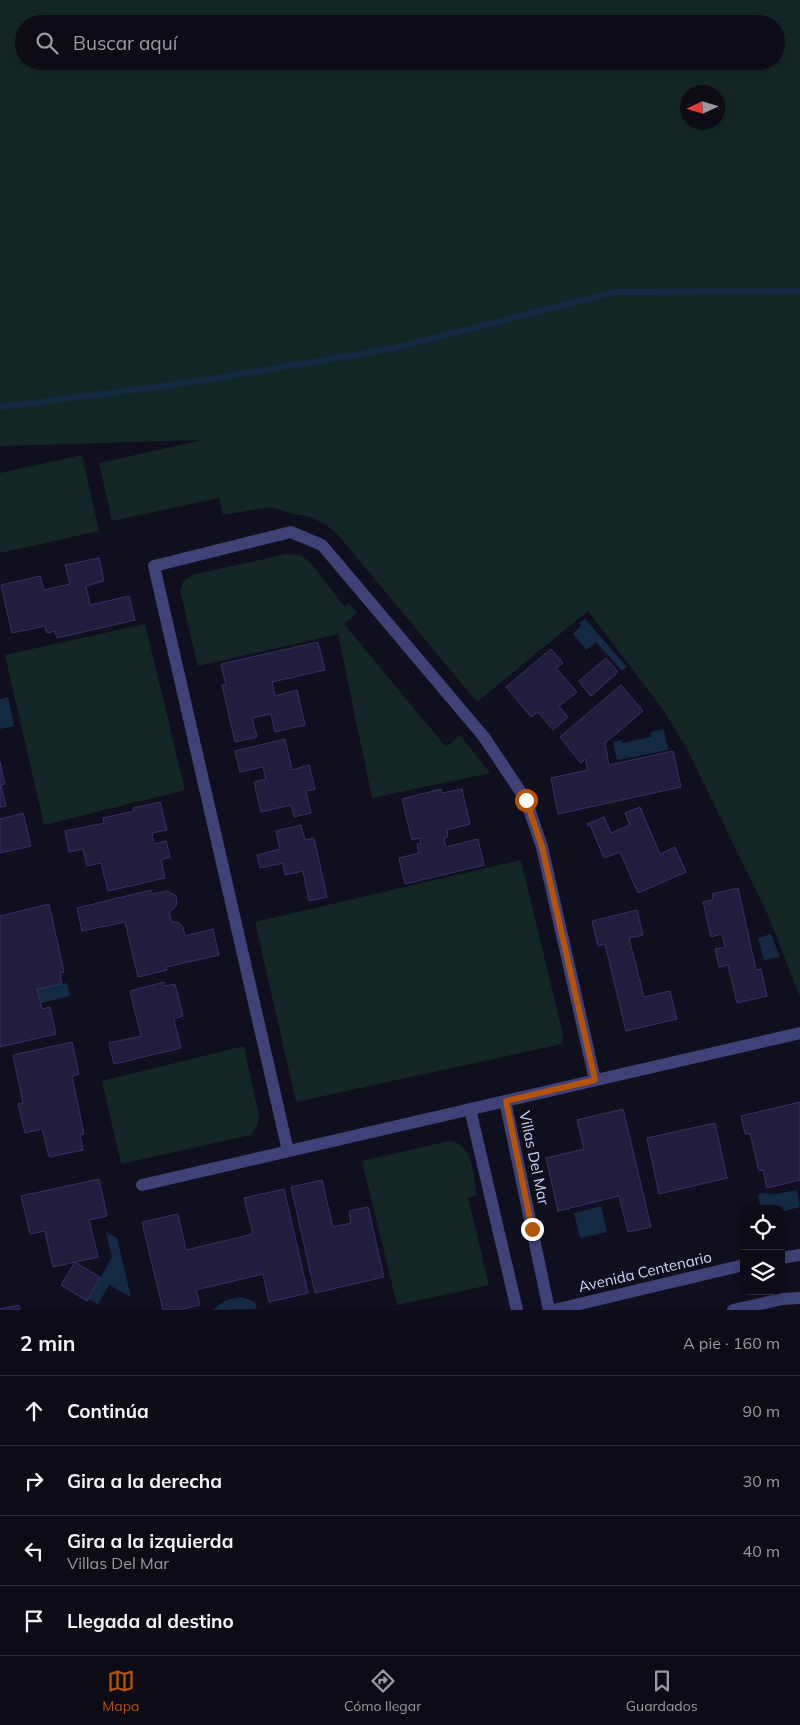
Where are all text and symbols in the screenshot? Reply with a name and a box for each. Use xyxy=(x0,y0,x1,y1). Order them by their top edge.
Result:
search box xyxy=(15,15,785,70)
icon: search xyxy=(33,29,61,57)
text: Buscar aquí xyxy=(73,31,177,55)
north arrow xyxy=(680,85,725,130)
route start xyxy=(515,789,538,812)
street label: Villas Del Mar xyxy=(515,1109,554,1207)
map controls xyxy=(740,1205,785,1295)
button: locate xyxy=(740,1205,785,1250)
route end xyxy=(521,1218,544,1241)
street label: Avenida Centenario xyxy=(576,1247,713,1296)
button: layers xyxy=(740,1250,785,1295)
text: 2 min xyxy=(20,1330,75,1356)
text: A pie · 160 m xyxy=(683,1333,780,1353)
icon: ahead xyxy=(20,1397,48,1425)
text: Continúa xyxy=(67,1399,149,1423)
text: 90 m xyxy=(743,1401,780,1421)
icon: right xyxy=(20,1467,48,1495)
text: Gira a la derecha xyxy=(67,1469,222,1493)
text: 30 m xyxy=(743,1471,780,1491)
text: Gira a la izquierda xyxy=(67,1529,233,1553)
icon: left xyxy=(20,1537,48,1565)
text: 40 m xyxy=(743,1541,780,1561)
text: Villas Del Mar xyxy=(67,1553,169,1573)
icon: arrive xyxy=(20,1607,48,1635)
text: Llegada al destino xyxy=(67,1609,234,1633)
tab: Mapa xyxy=(102,1667,140,1715)
tab: Cómo llegar xyxy=(344,1667,421,1715)
tab: Guardados xyxy=(626,1667,698,1715)

